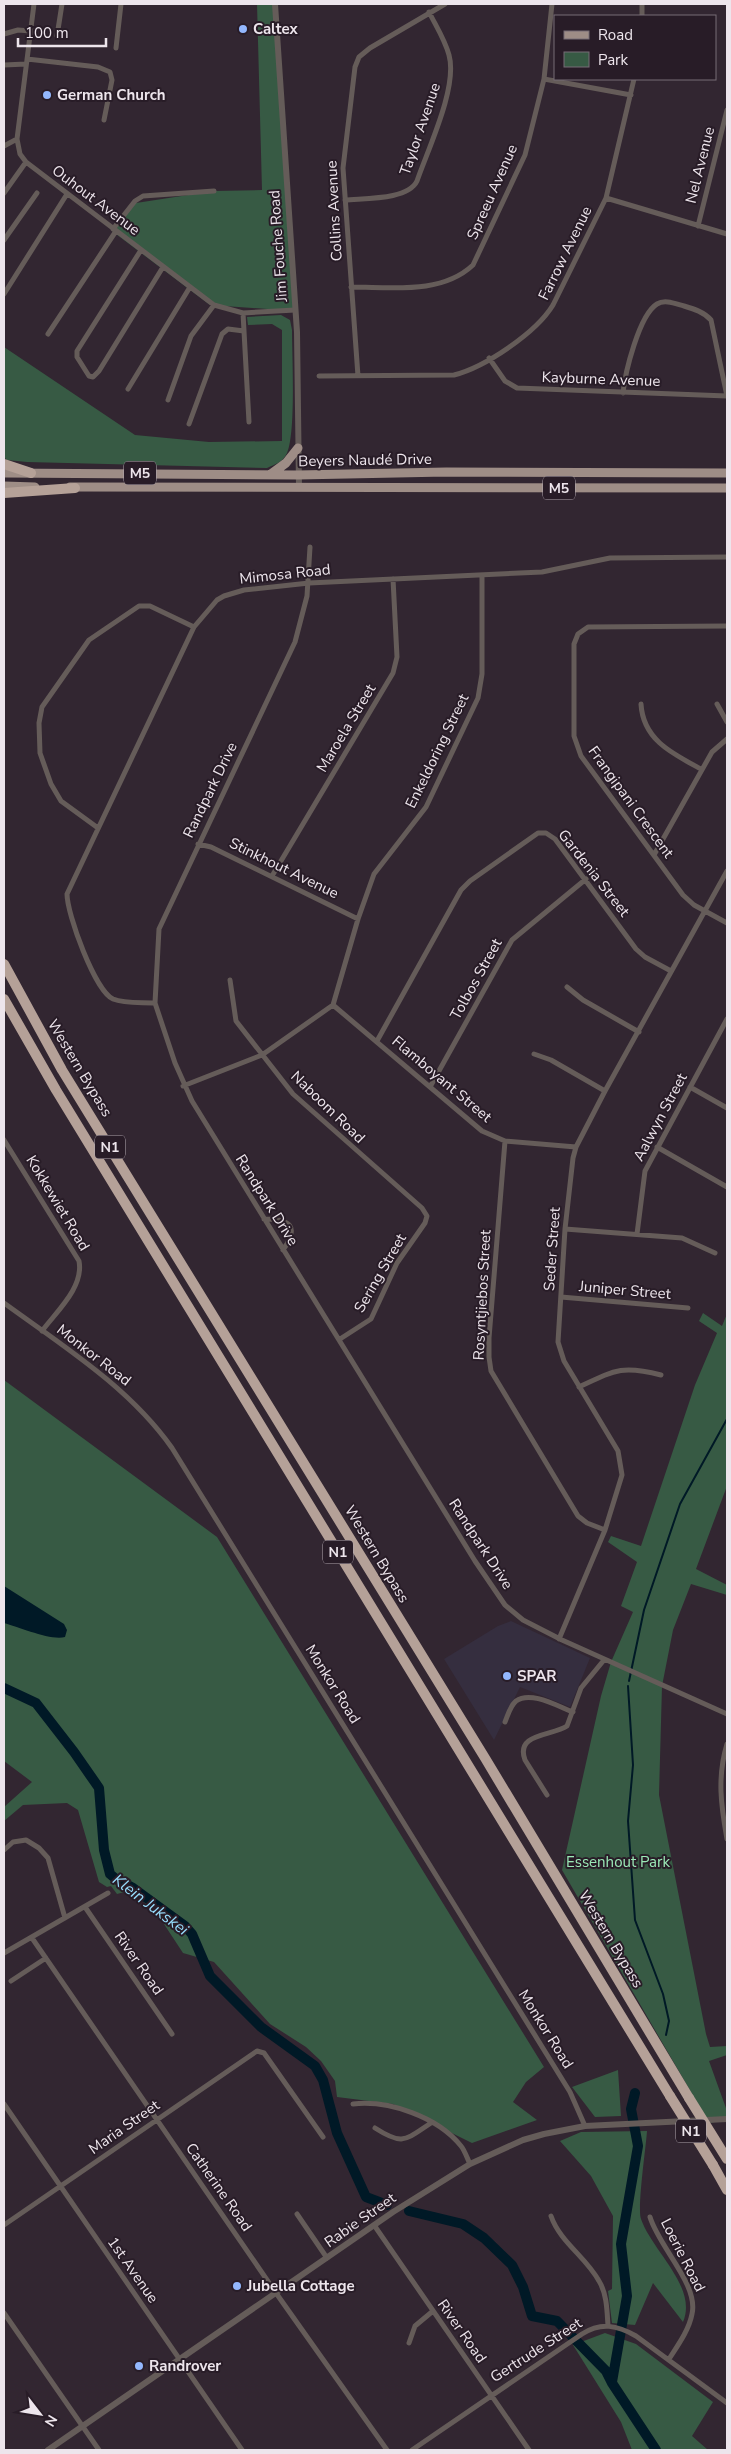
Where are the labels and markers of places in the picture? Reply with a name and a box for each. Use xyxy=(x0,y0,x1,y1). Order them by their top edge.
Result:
place label: Caltex xyxy=(253,19,298,39)
marker: Caltex xyxy=(237,23,249,35)
place label: German Church xyxy=(57,85,166,105)
marker: German Church xyxy=(41,89,53,101)
place label: SPAR xyxy=(517,1666,557,1686)
marker: SPAR xyxy=(501,1670,513,1682)
place label: Jubella Cottage xyxy=(246,2276,355,2296)
marker: Jubella Cottage xyxy=(231,2280,243,2292)
place label: Randrover xyxy=(149,2356,221,2376)
marker: Randrover xyxy=(133,2360,145,2372)

